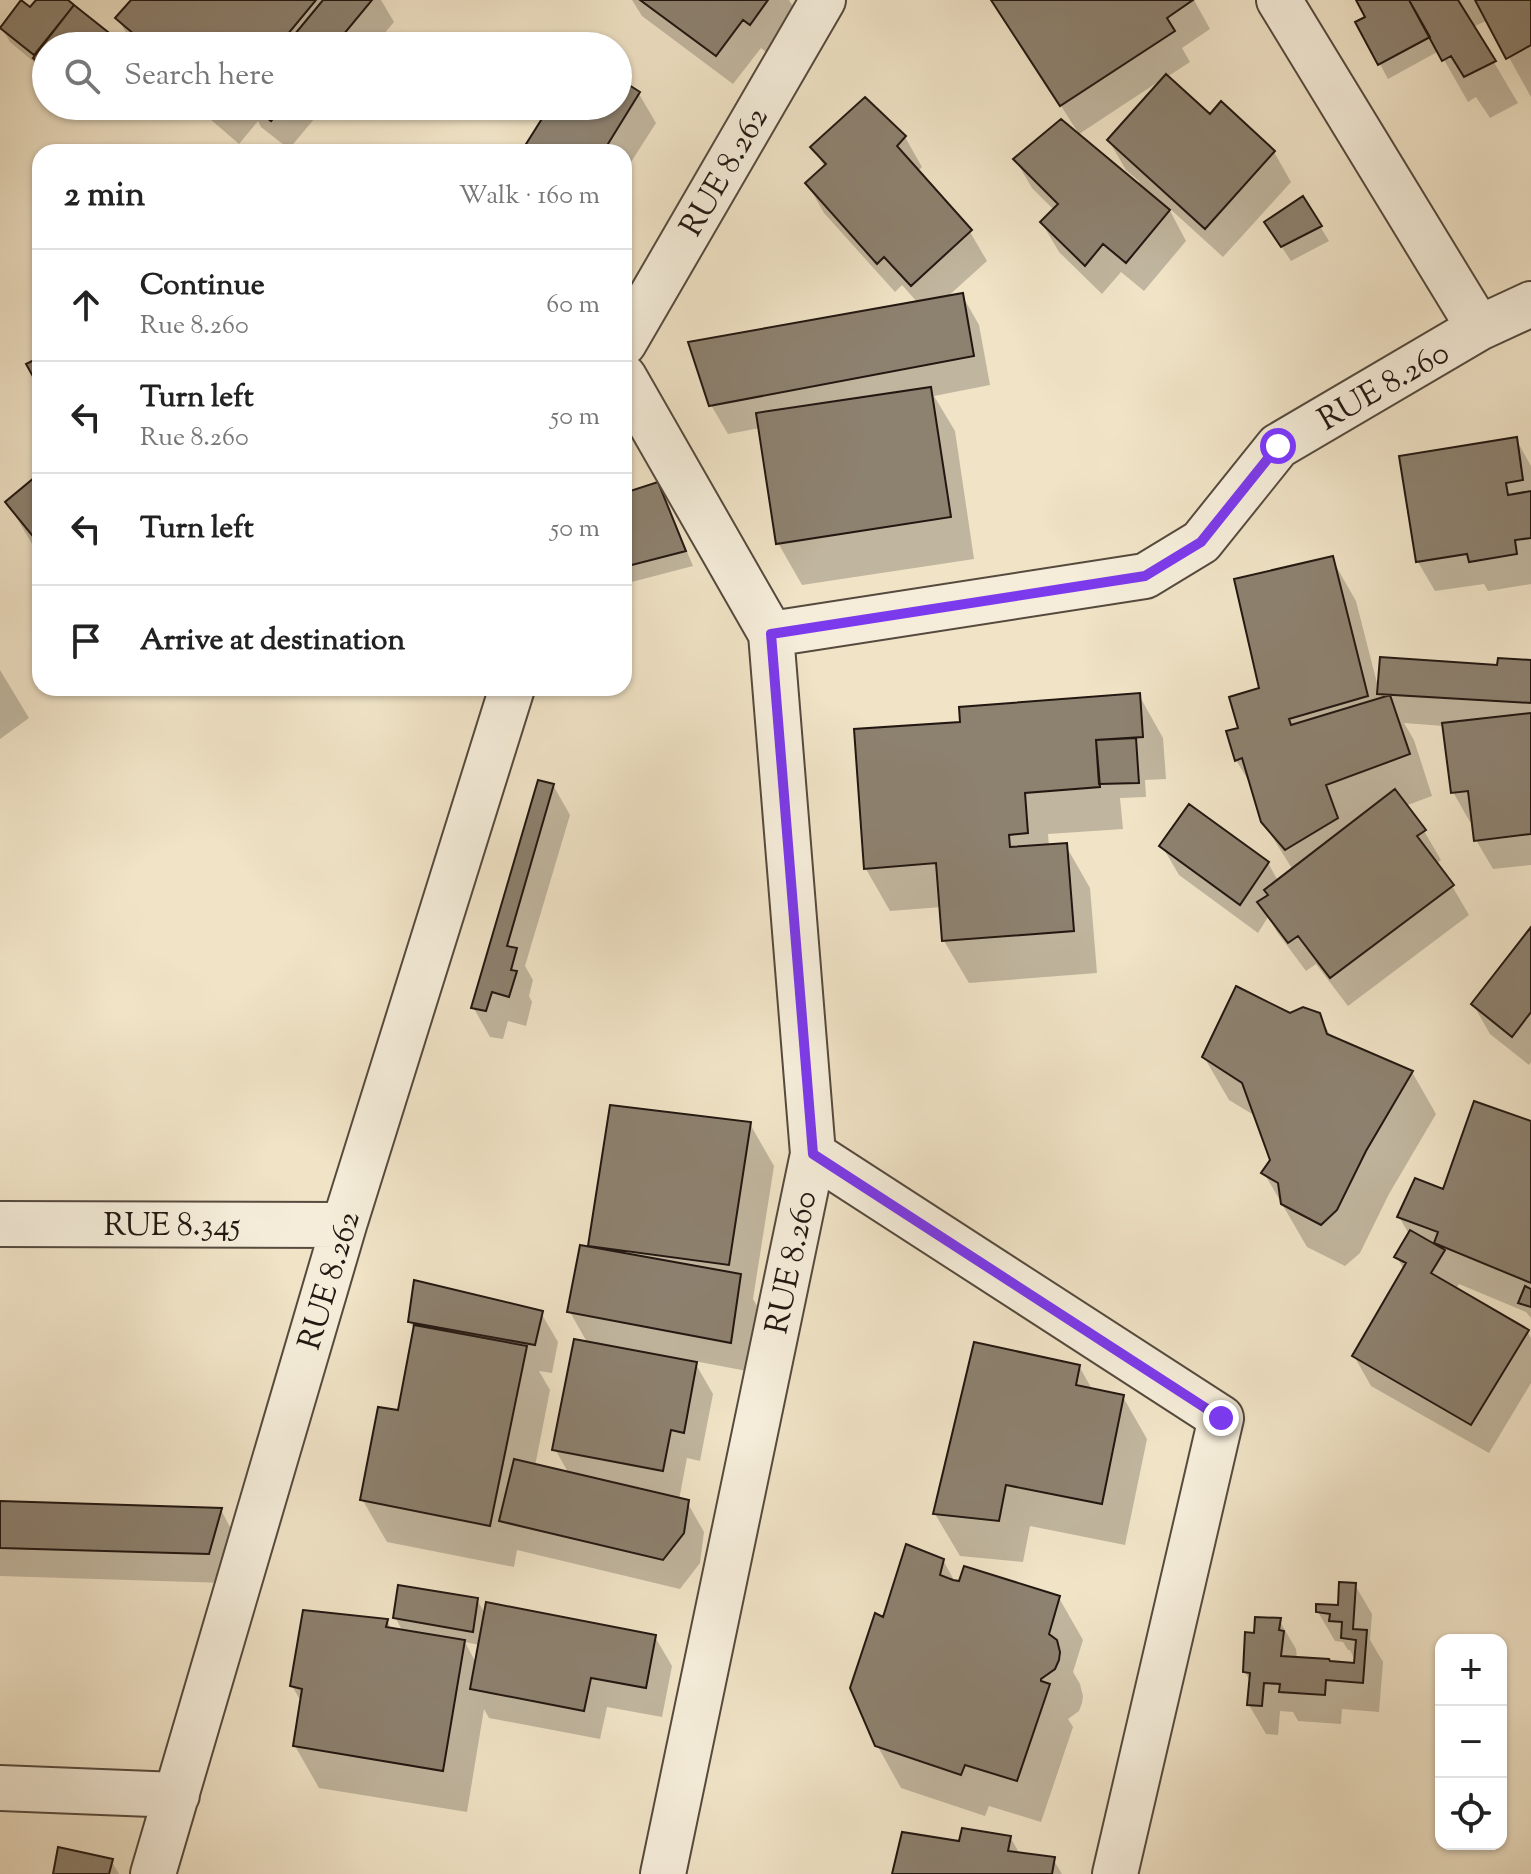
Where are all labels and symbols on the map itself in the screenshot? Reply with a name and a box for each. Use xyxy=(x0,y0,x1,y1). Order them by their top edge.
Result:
street label: RUE 8.262 xyxy=(670,99,781,246)
street label: RUE 8.260 xyxy=(1310,331,1459,444)
route start xyxy=(1260,428,1296,464)
street label: RUE 8.260 xyxy=(755,1187,830,1338)
street label: RUE 8.345 xyxy=(103,1204,241,1250)
street label: RUE 8.262 xyxy=(288,1206,374,1356)
route end xyxy=(1203,1400,1239,1436)

